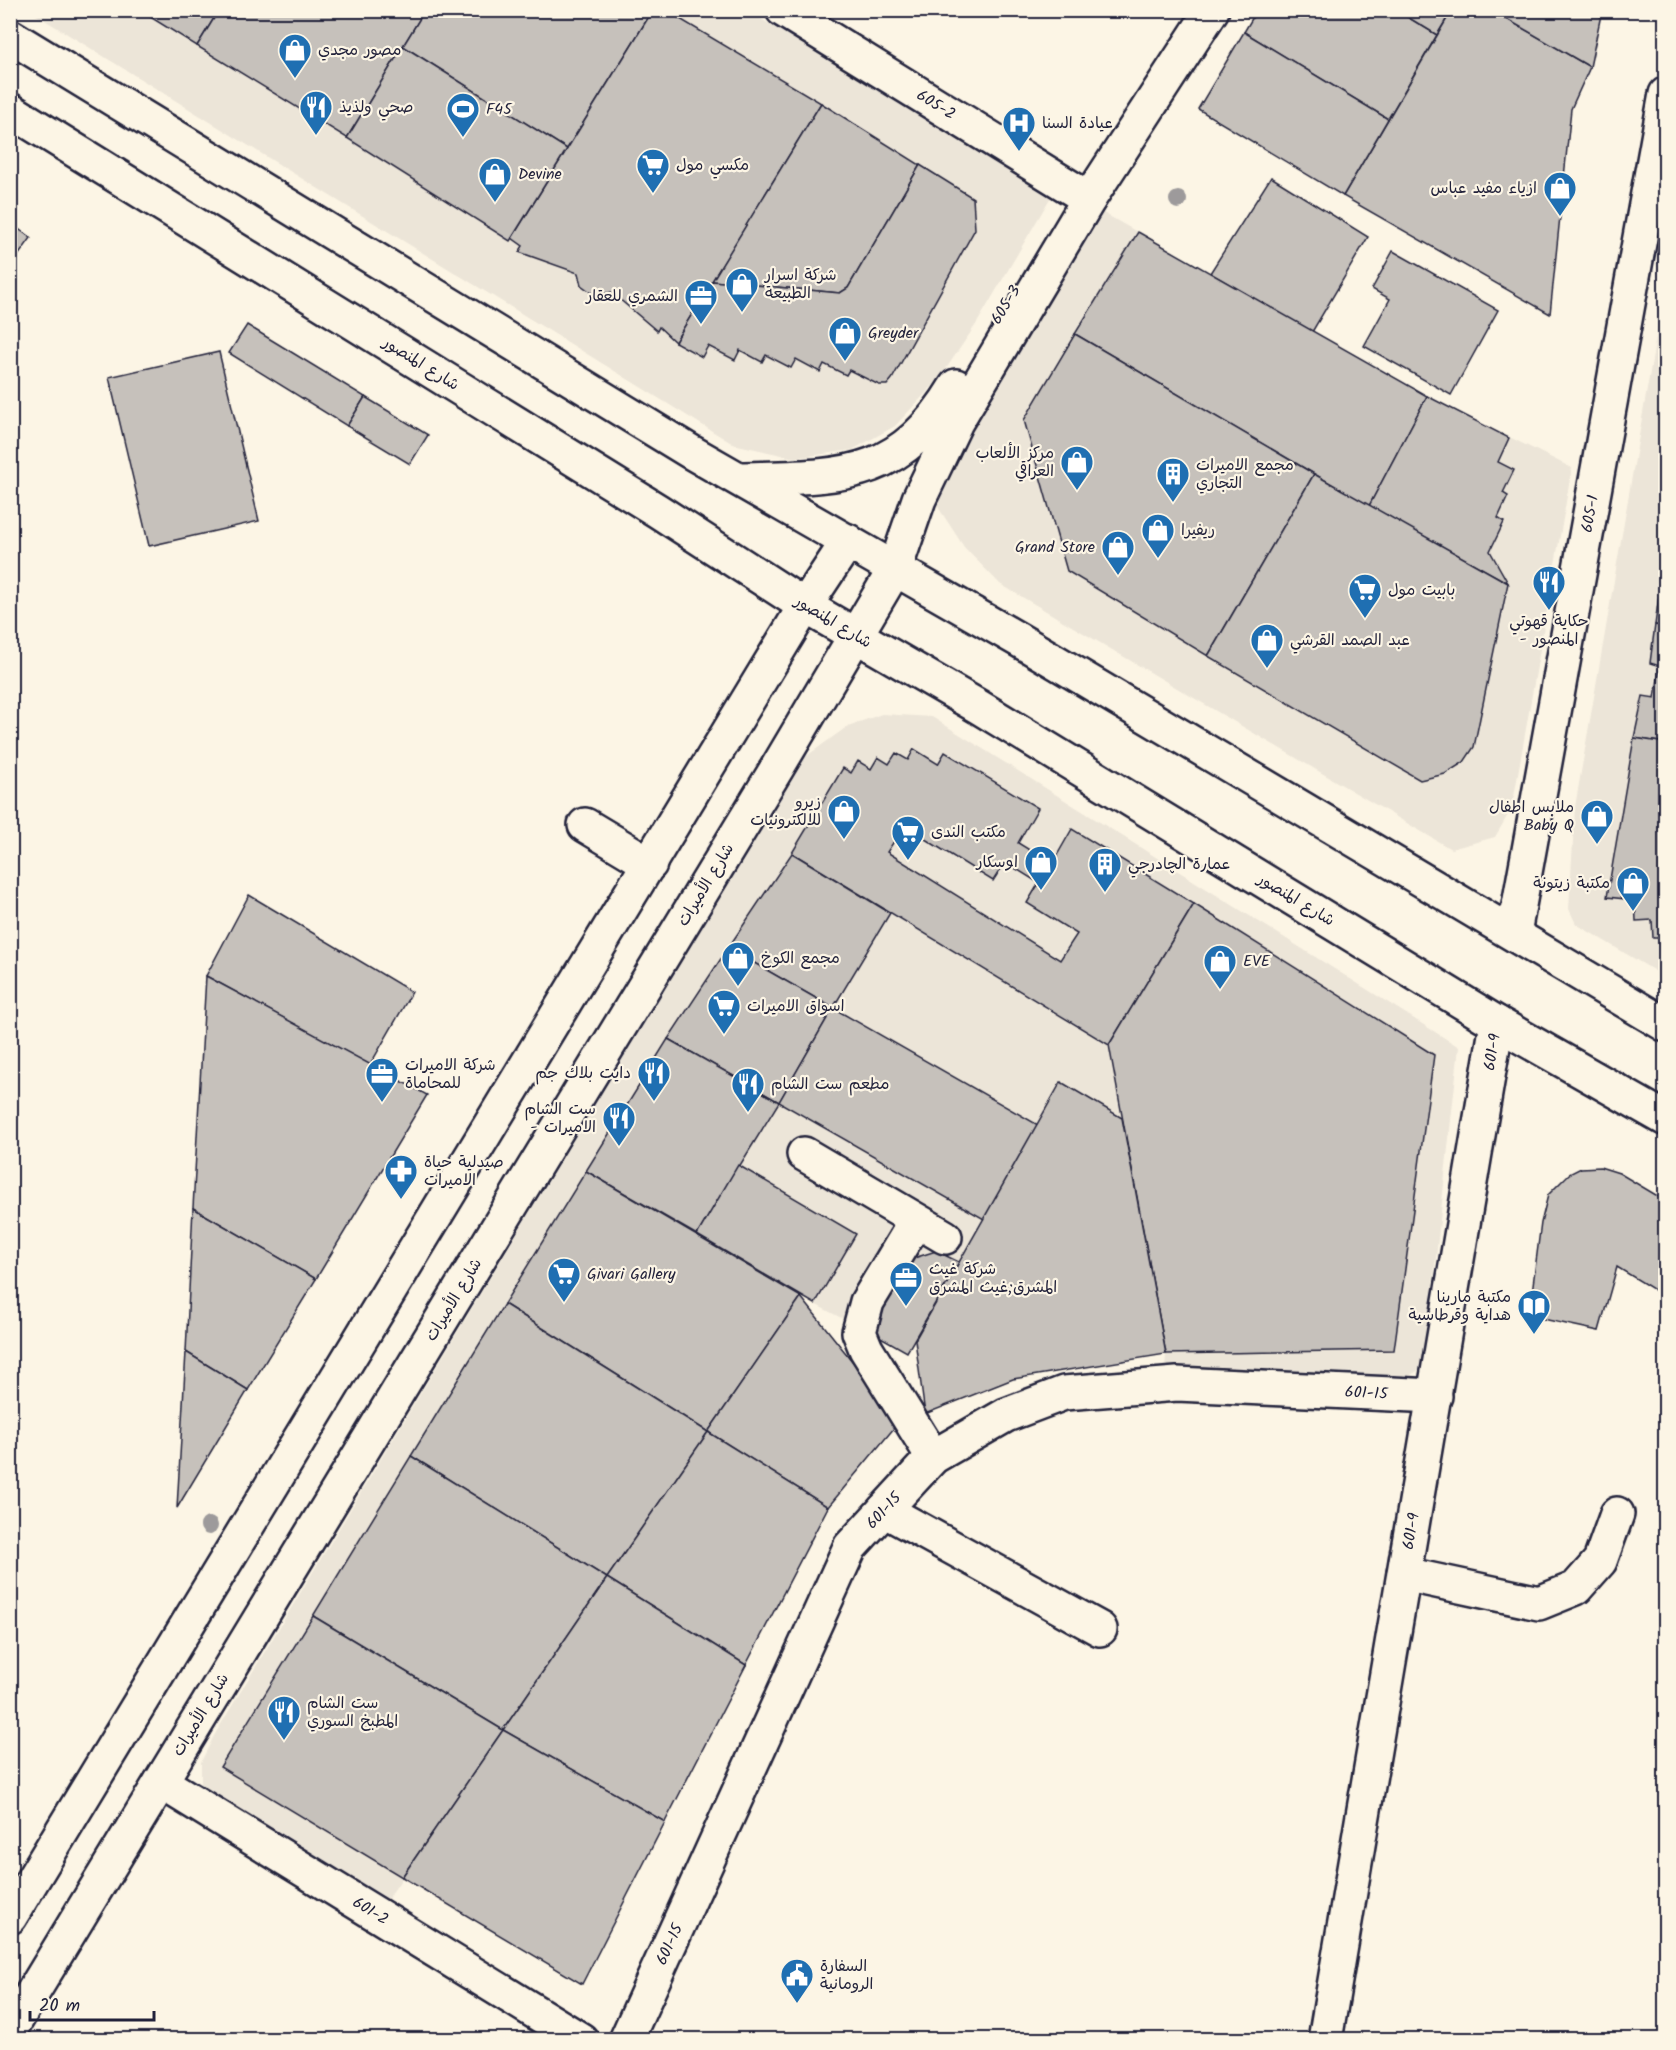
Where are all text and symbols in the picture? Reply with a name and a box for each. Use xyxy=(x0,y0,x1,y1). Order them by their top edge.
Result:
shop icon: مصور مجدي xyxy=(277,32,313,79)
place label: مصور مجدي xyxy=(318,38,401,63)
street label: 605-2 xyxy=(912,83,961,126)
restaurant icon: صحي ولذيذ xyxy=(298,89,334,136)
sports icon: F45 xyxy=(445,91,481,138)
place label: صحي ولذيذ xyxy=(339,95,413,121)
place label: F45 xyxy=(486,97,513,122)
hospital icon: عيادة السنا xyxy=(1001,105,1037,152)
place label: عيادة السنا xyxy=(1042,111,1113,136)
supermarket icon: مكسي مول xyxy=(635,147,671,194)
place label: مكسي مول xyxy=(676,153,749,179)
shop icon: Devine xyxy=(477,156,513,203)
place label: Devine xyxy=(518,162,562,187)
shop icon: ازياء مفيد عباس xyxy=(1542,170,1578,217)
place label: ازياء مفيد عباس xyxy=(1430,176,1537,201)
place label: شركة اسرار الطبيعة xyxy=(763,263,837,306)
shop icon: شركة اسرار الطبيعة xyxy=(724,266,760,313)
office icon: الشمري للعقار xyxy=(683,278,719,325)
street label: 605-3 xyxy=(984,281,1028,329)
place label: الشمري للعقار xyxy=(584,284,678,309)
shop icon: Greyder xyxy=(827,315,863,362)
place label: Greyder xyxy=(868,321,920,346)
street label: شارع المنصور xyxy=(376,330,464,397)
place label: مركز الألعاب العراقي xyxy=(975,441,1054,484)
shop icon: مركز الألعاب العراقي xyxy=(1059,444,1095,491)
place label: مجمع الاميرات التجاري xyxy=(1196,453,1294,496)
building icon: مجمع الاميرات التجاري xyxy=(1155,456,1191,503)
street label: 605-1 xyxy=(1574,493,1606,535)
shop icon: ريفيرا xyxy=(1140,512,1176,559)
place label: ريفيرا xyxy=(1181,518,1215,543)
shop icon: Grand Store xyxy=(1100,529,1136,576)
place label: Grand Store xyxy=(1015,535,1095,560)
restaurant icon: حكاية قهوتي - المنصور xyxy=(1531,564,1567,611)
supermarket icon: بابيت مول xyxy=(1347,572,1383,619)
place label: بابيت مول xyxy=(1388,578,1455,603)
street label: شارع المنصور xyxy=(788,588,876,655)
place label: حكاية قهوتي - المنصور xyxy=(1509,609,1589,652)
shop icon: عبد الصمد القرشي xyxy=(1249,622,1285,669)
place label: عبد الصمد القرشي xyxy=(1290,628,1410,654)
place label: زيرو للالكترونيات xyxy=(750,790,821,833)
shop icon: زيرو للالكترونيات xyxy=(826,793,862,840)
place label: ملابس اطفال Baby Q xyxy=(1489,795,1574,838)
shop icon: ملابس اطفال Baby Q xyxy=(1579,798,1615,845)
supermarket icon: مكتب الندى xyxy=(890,814,926,861)
place label: مكتب الندى xyxy=(931,820,1006,845)
street label: شارع الأميرات xyxy=(671,839,741,931)
shop icon: اوسكار xyxy=(1023,844,1059,891)
building icon: عمارة الچادرجي xyxy=(1087,846,1123,893)
place label: اوسكار xyxy=(975,850,1018,875)
place label: عمارة الچادرجي xyxy=(1128,852,1231,878)
shop icon: مكتبة زيتونة xyxy=(1615,865,1651,912)
street label: شارع المنصور xyxy=(1251,866,1339,933)
place label: مكتبة زيتونة xyxy=(1533,871,1610,896)
shop icon: مجمع الكوخ xyxy=(720,940,756,987)
shop icon: EVE xyxy=(1202,943,1238,990)
place label: مجمع الكوخ xyxy=(761,946,840,971)
place label: EVE xyxy=(1243,949,1271,974)
supermarket icon: اسواق الاميرات xyxy=(706,988,742,1035)
place label: اسواق الاميرات xyxy=(747,994,845,1019)
street label: 601-9 xyxy=(1477,1031,1508,1072)
place label: شركة الاميرات للمحاماة xyxy=(405,1053,496,1096)
restaurant icon: دايت بلاك جم xyxy=(636,1055,672,1102)
office icon: شركة الاميرات للمحاماة xyxy=(364,1056,400,1103)
place label: دايت بلاك جم xyxy=(535,1061,631,1086)
restaurant icon: مطعم ست الشام xyxy=(730,1066,766,1113)
place label: مطعم ست الشام xyxy=(771,1072,889,1097)
place label: ست الشام - الاميرات xyxy=(525,1097,596,1140)
restaurant icon: ست الشام - الاميرات xyxy=(601,1100,637,1147)
place label: صيدلية حياة الاميرات xyxy=(424,1150,504,1193)
pharmacy icon: صيدلية حياة الاميرات xyxy=(383,1153,419,1200)
street label: شارع الأميرات xyxy=(419,1254,489,1346)
supermarket icon: Givari Gallery xyxy=(546,1256,582,1303)
place label: شركة غيث المشرق;غيث المشرق xyxy=(929,1257,1057,1300)
office icon: شركة غيث المشرق;غيث المشرق xyxy=(888,1260,924,1307)
place label: Givari Gallery xyxy=(587,1262,676,1287)
place label: مكتبة مارينا هداية وقرطاسية xyxy=(1408,1285,1511,1328)
library icon: مكتبة مارينا هداية وقرطاسية xyxy=(1516,1288,1552,1335)
street label: 601-15 xyxy=(1344,1379,1390,1406)
street label: 601-15 xyxy=(860,1485,908,1535)
street label: 601-9 xyxy=(1396,1511,1426,1552)
street label: شارع الأميرات xyxy=(166,1669,236,1761)
place label: ست الشام المطبخ السوري xyxy=(307,1691,398,1734)
restaurant icon: ست الشام المطبخ السوري xyxy=(266,1694,302,1741)
street label: 601-2 xyxy=(348,1890,394,1932)
street label: 601-15 xyxy=(649,1918,690,1969)
place label: السفارة الرومانية xyxy=(820,1954,873,1997)
public building icon: السفارة الرومانية xyxy=(779,1957,815,2004)
scale bar xyxy=(30,1984,154,2022)
text: 20 m xyxy=(39,1992,80,2021)

